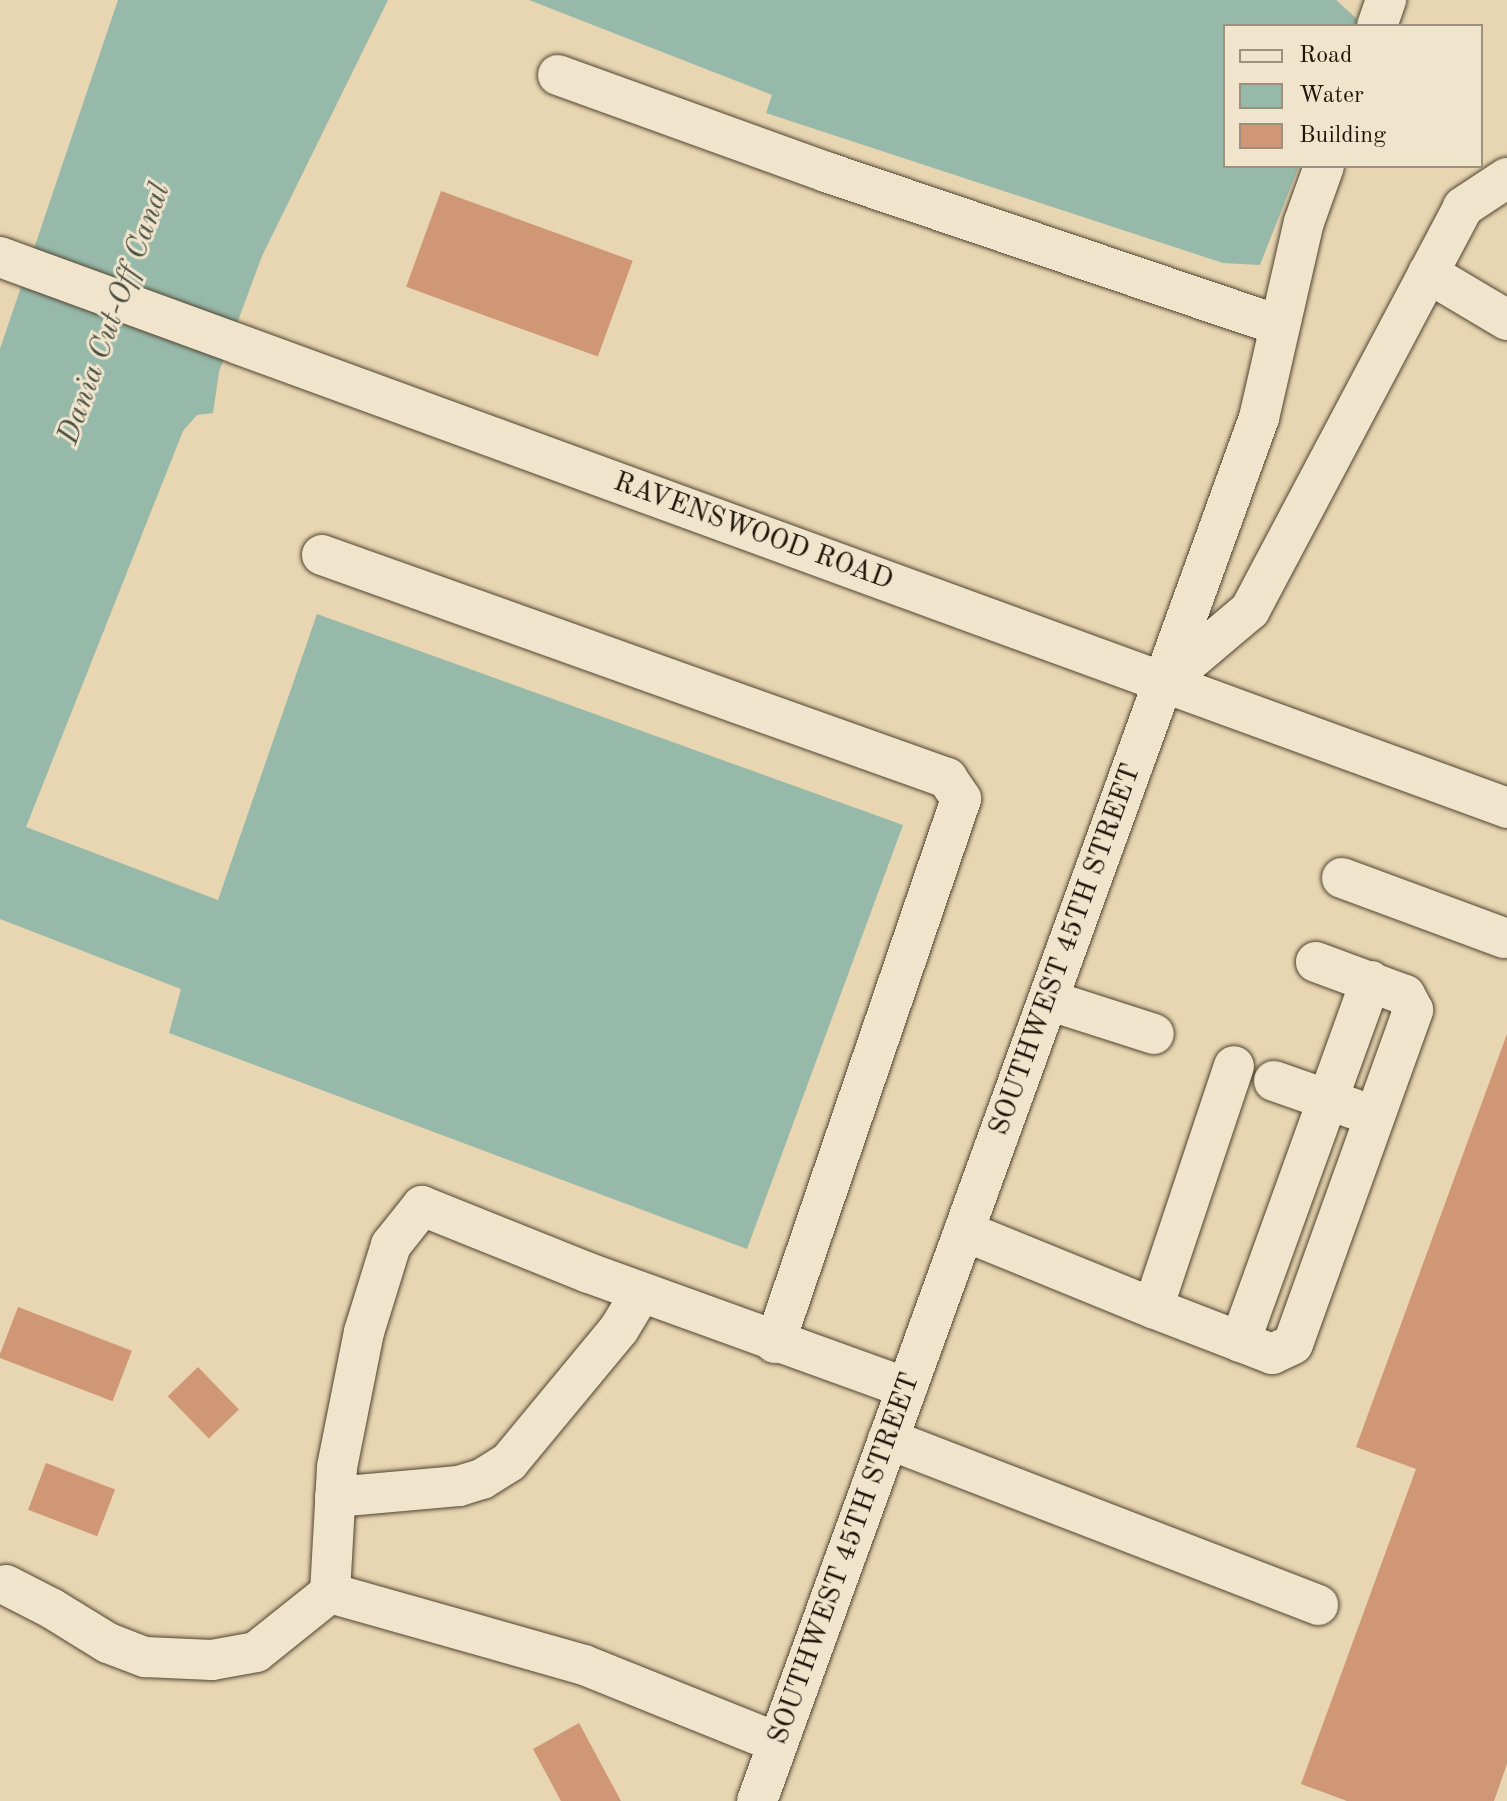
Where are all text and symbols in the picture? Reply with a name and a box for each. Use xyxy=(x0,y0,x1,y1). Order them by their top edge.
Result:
legend xyxy=(1223,24,1483,168)
text: Road xyxy=(1299,44,1352,68)
text: Water xyxy=(1299,84,1364,108)
text: Building xyxy=(1299,124,1386,148)
water label: Dania Cut-Off Canal xyxy=(51,179,179,449)
street label: RAVENSWOOD ROAD xyxy=(609,466,897,598)
street label: SOUTHWEST 45TH STREET xyxy=(983,760,1149,1140)
street label: SOUTHWEST 45TH STREET xyxy=(762,1369,928,1749)

